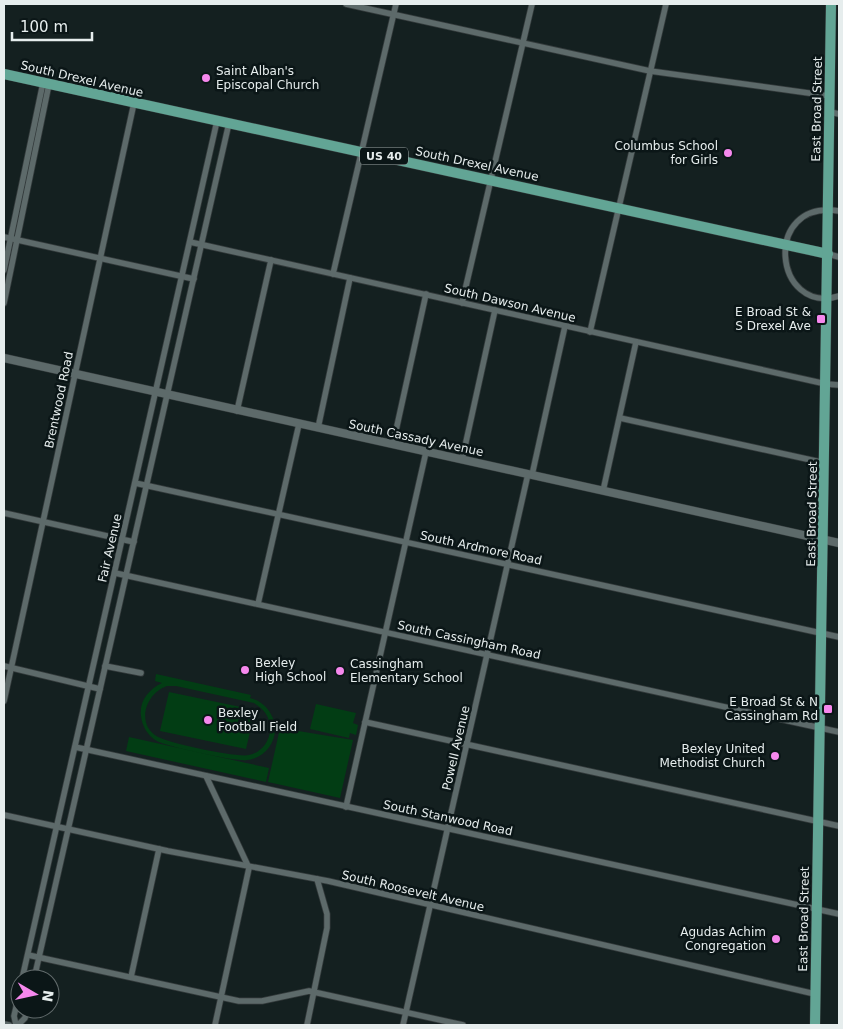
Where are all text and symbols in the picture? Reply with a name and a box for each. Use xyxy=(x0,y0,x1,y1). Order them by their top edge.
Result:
scale bar xyxy=(12,10,92,42)
text: 100 m xyxy=(20,18,68,36)
street label: East Broad Street xyxy=(809,56,825,162)
street label: South Drexel Avenue xyxy=(19,58,145,100)
place label: Saint Alban's Episcopal Church xyxy=(216,64,319,92)
marker: Saint Alban's Episcopal Church xyxy=(200,72,212,84)
place label: Columbus School for Girls xyxy=(615,139,718,167)
street label: South Drexel Avenue xyxy=(414,144,540,184)
marker: Columbus School for Girls xyxy=(722,147,734,159)
road number: US 40 xyxy=(360,148,408,164)
street label: South Dawson Avenue xyxy=(443,281,577,325)
place label: E Broad St & S Drexel Ave xyxy=(735,305,811,333)
marker: E Broad St & S Drexel Ave xyxy=(815,313,827,325)
street label: Brentwood Road xyxy=(42,350,76,450)
street label: South Cassady Avenue xyxy=(347,417,485,459)
street label: East Broad Street xyxy=(804,461,820,567)
street label: Fair Avenue xyxy=(95,512,125,584)
street label: South Ardmore Road xyxy=(419,528,543,568)
street label: South Cassingham Road xyxy=(396,618,542,662)
place label: Bexley High School xyxy=(255,656,326,684)
place label: Cassingham Elementary School xyxy=(350,657,463,685)
marker: Bexley High School xyxy=(239,664,251,676)
marker: Cassingham Elementary School xyxy=(334,665,346,677)
place label: E Broad St & N Cassingham Rd xyxy=(725,695,818,723)
marker: E Broad St & N Cassingham Rd xyxy=(822,703,834,715)
street label: Powell Avenue xyxy=(439,704,473,792)
place label: Bexley Football Field xyxy=(218,706,297,734)
marker: Bexley Football Field xyxy=(202,714,214,726)
place label: Bexley United Methodist Church xyxy=(659,742,765,770)
marker: Bexley United Methodist Church xyxy=(769,750,781,762)
street label: South Stanwood Road xyxy=(382,797,514,839)
street label: East Broad Street xyxy=(796,866,812,972)
street label: South Roosevelt Avenue xyxy=(340,868,486,914)
place label: Agudas Achim Congregation xyxy=(680,925,766,953)
marker: Agudas Achim Congregation xyxy=(770,933,782,945)
north arrow xyxy=(10,969,60,1019)
text: N xyxy=(39,989,57,1003)

